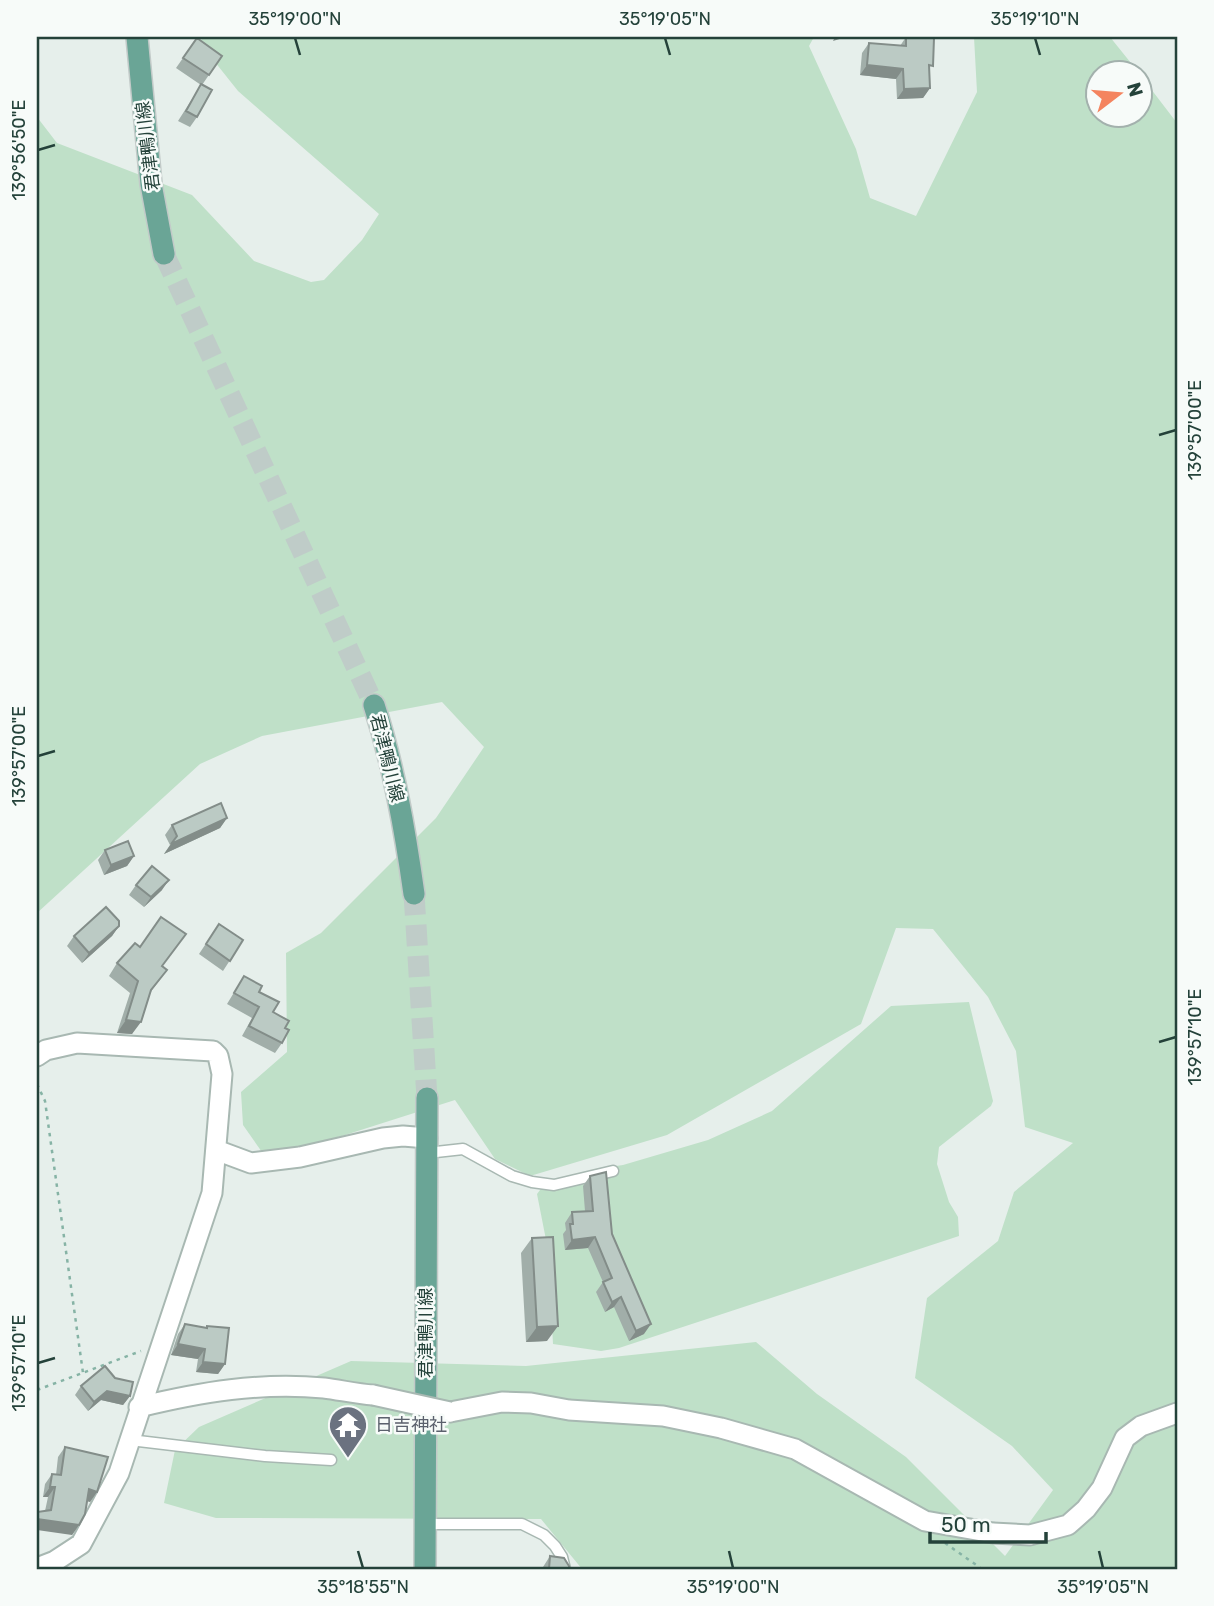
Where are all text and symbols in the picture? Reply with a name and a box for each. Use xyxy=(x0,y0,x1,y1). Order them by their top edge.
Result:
text: 35°19'00"N xyxy=(249,8,341,30)
text: 35°19'05"N xyxy=(619,8,711,30)
text: 35°19'10"N xyxy=(990,8,1080,30)
north arrow xyxy=(1084,60,1154,130)
text: N xyxy=(1122,80,1148,99)
text: 139°56'50"E xyxy=(8,100,30,200)
street label: 君津鴨川線 xyxy=(132,100,164,192)
text: 139°57'00"E xyxy=(1184,380,1206,480)
text: 139°57'00"E xyxy=(8,706,30,806)
street label: 君津鴨川線 xyxy=(365,712,409,804)
text: 139°57'10"E xyxy=(1184,989,1206,1085)
street label: 君津鴨川線 xyxy=(415,1288,437,1378)
text: 139°57'10"E xyxy=(8,1315,30,1411)
temple icon: 日吉神社 xyxy=(327,1404,369,1459)
place label: 日吉神社 xyxy=(375,1414,447,1436)
scale bar xyxy=(930,1501,1046,1545)
text: 50 m xyxy=(941,1512,991,1537)
text: 35°18'55"N xyxy=(317,1576,409,1598)
text: 35°19'00"N xyxy=(687,1576,779,1598)
text: 35°19'05"N xyxy=(1057,1576,1149,1598)

